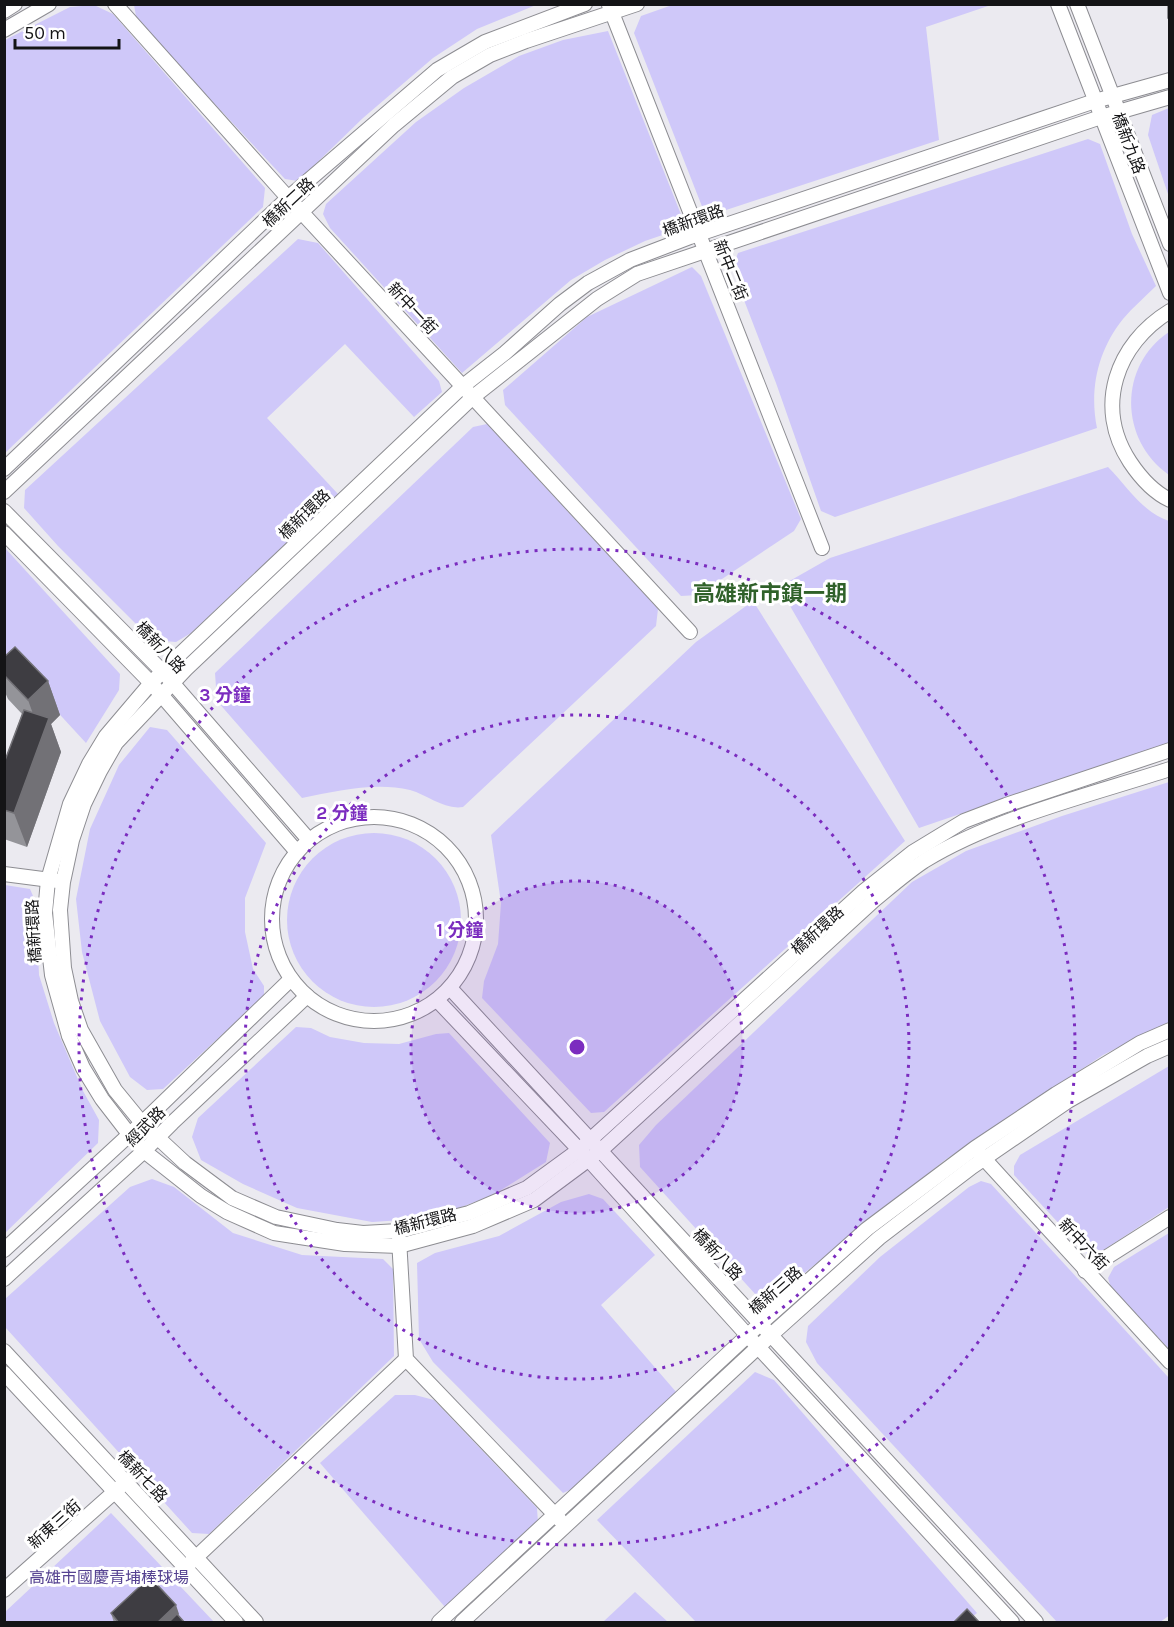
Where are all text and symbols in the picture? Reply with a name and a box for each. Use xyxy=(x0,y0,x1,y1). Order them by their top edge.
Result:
scale bar xyxy=(15,12,118,50)
text: 50 m xyxy=(24,22,66,44)
street label: 橋新九路 xyxy=(1108,110,1149,176)
street label: 橋新二路 xyxy=(258,174,318,231)
street label: 橋新環路 xyxy=(660,201,726,240)
street label: 新中二街 xyxy=(710,237,751,303)
street label: 新中一街 xyxy=(384,278,441,338)
street label: 橋新環路 xyxy=(275,485,334,543)
district label: 高雄新市鎮一期 xyxy=(693,581,847,607)
street label: 橋新八路 xyxy=(132,617,189,677)
text: 3 分鐘 xyxy=(199,684,251,706)
text: 2 分鐘 xyxy=(316,802,368,824)
street label: 橋新環路 xyxy=(22,899,45,963)
street label: 橋新環路 xyxy=(787,902,847,959)
text: 1 分鐘 xyxy=(437,919,483,941)
centre of rings xyxy=(567,1037,587,1057)
street label: 經武路 xyxy=(122,1103,169,1150)
street label: 橋新環路 xyxy=(392,1205,458,1238)
street label: 新中六街 xyxy=(1055,1214,1112,1274)
street label: 橋新八路 xyxy=(689,1224,746,1284)
street label: 橋新三路 xyxy=(745,1262,806,1319)
street label: 橋新七路 xyxy=(114,1446,171,1506)
street label: 新東三街 xyxy=(24,1496,84,1553)
park label: 高雄市國慶青埔棒球場 xyxy=(29,1568,189,1587)

